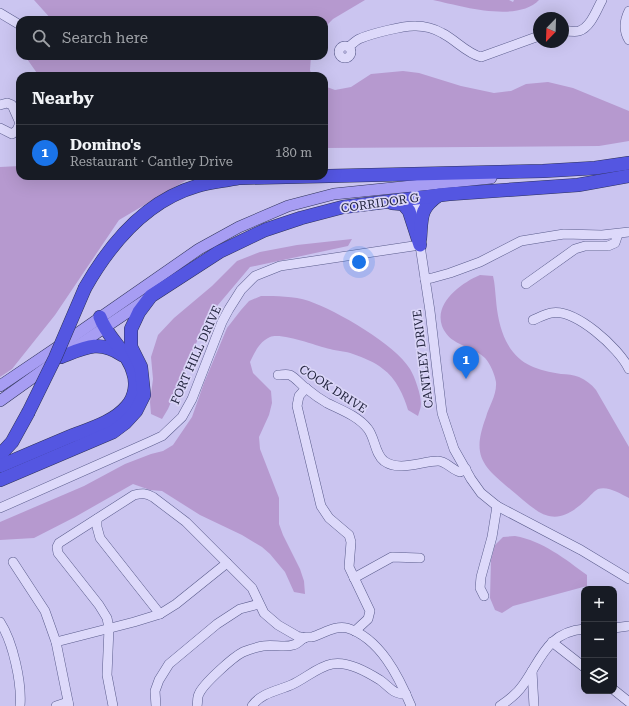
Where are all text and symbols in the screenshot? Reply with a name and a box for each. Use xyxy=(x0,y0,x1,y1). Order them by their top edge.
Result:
north arrow xyxy=(533,12,569,48)
search box xyxy=(16,16,328,60)
icon: search xyxy=(30,27,52,49)
text: Search here xyxy=(62,29,148,47)
text: Nearby xyxy=(32,88,94,108)
text: Domino's xyxy=(70,136,141,154)
text: 1 xyxy=(41,145,49,160)
text: 180 m xyxy=(275,145,312,160)
text: Restaurant · Cantley Drive xyxy=(70,154,233,169)
street label: CORRIDOR G xyxy=(340,190,421,215)
your location xyxy=(349,252,369,272)
street label: FORT HILL DRIVE xyxy=(168,304,224,406)
street label: CANTLEY DRIVE xyxy=(410,309,436,409)
pin: 1 xyxy=(453,346,479,379)
street label: COOK DRIVE xyxy=(297,362,369,416)
map controls xyxy=(581,586,617,694)
button: + xyxy=(581,586,617,622)
button: − xyxy=(581,622,617,658)
button: layers xyxy=(581,658,617,694)

